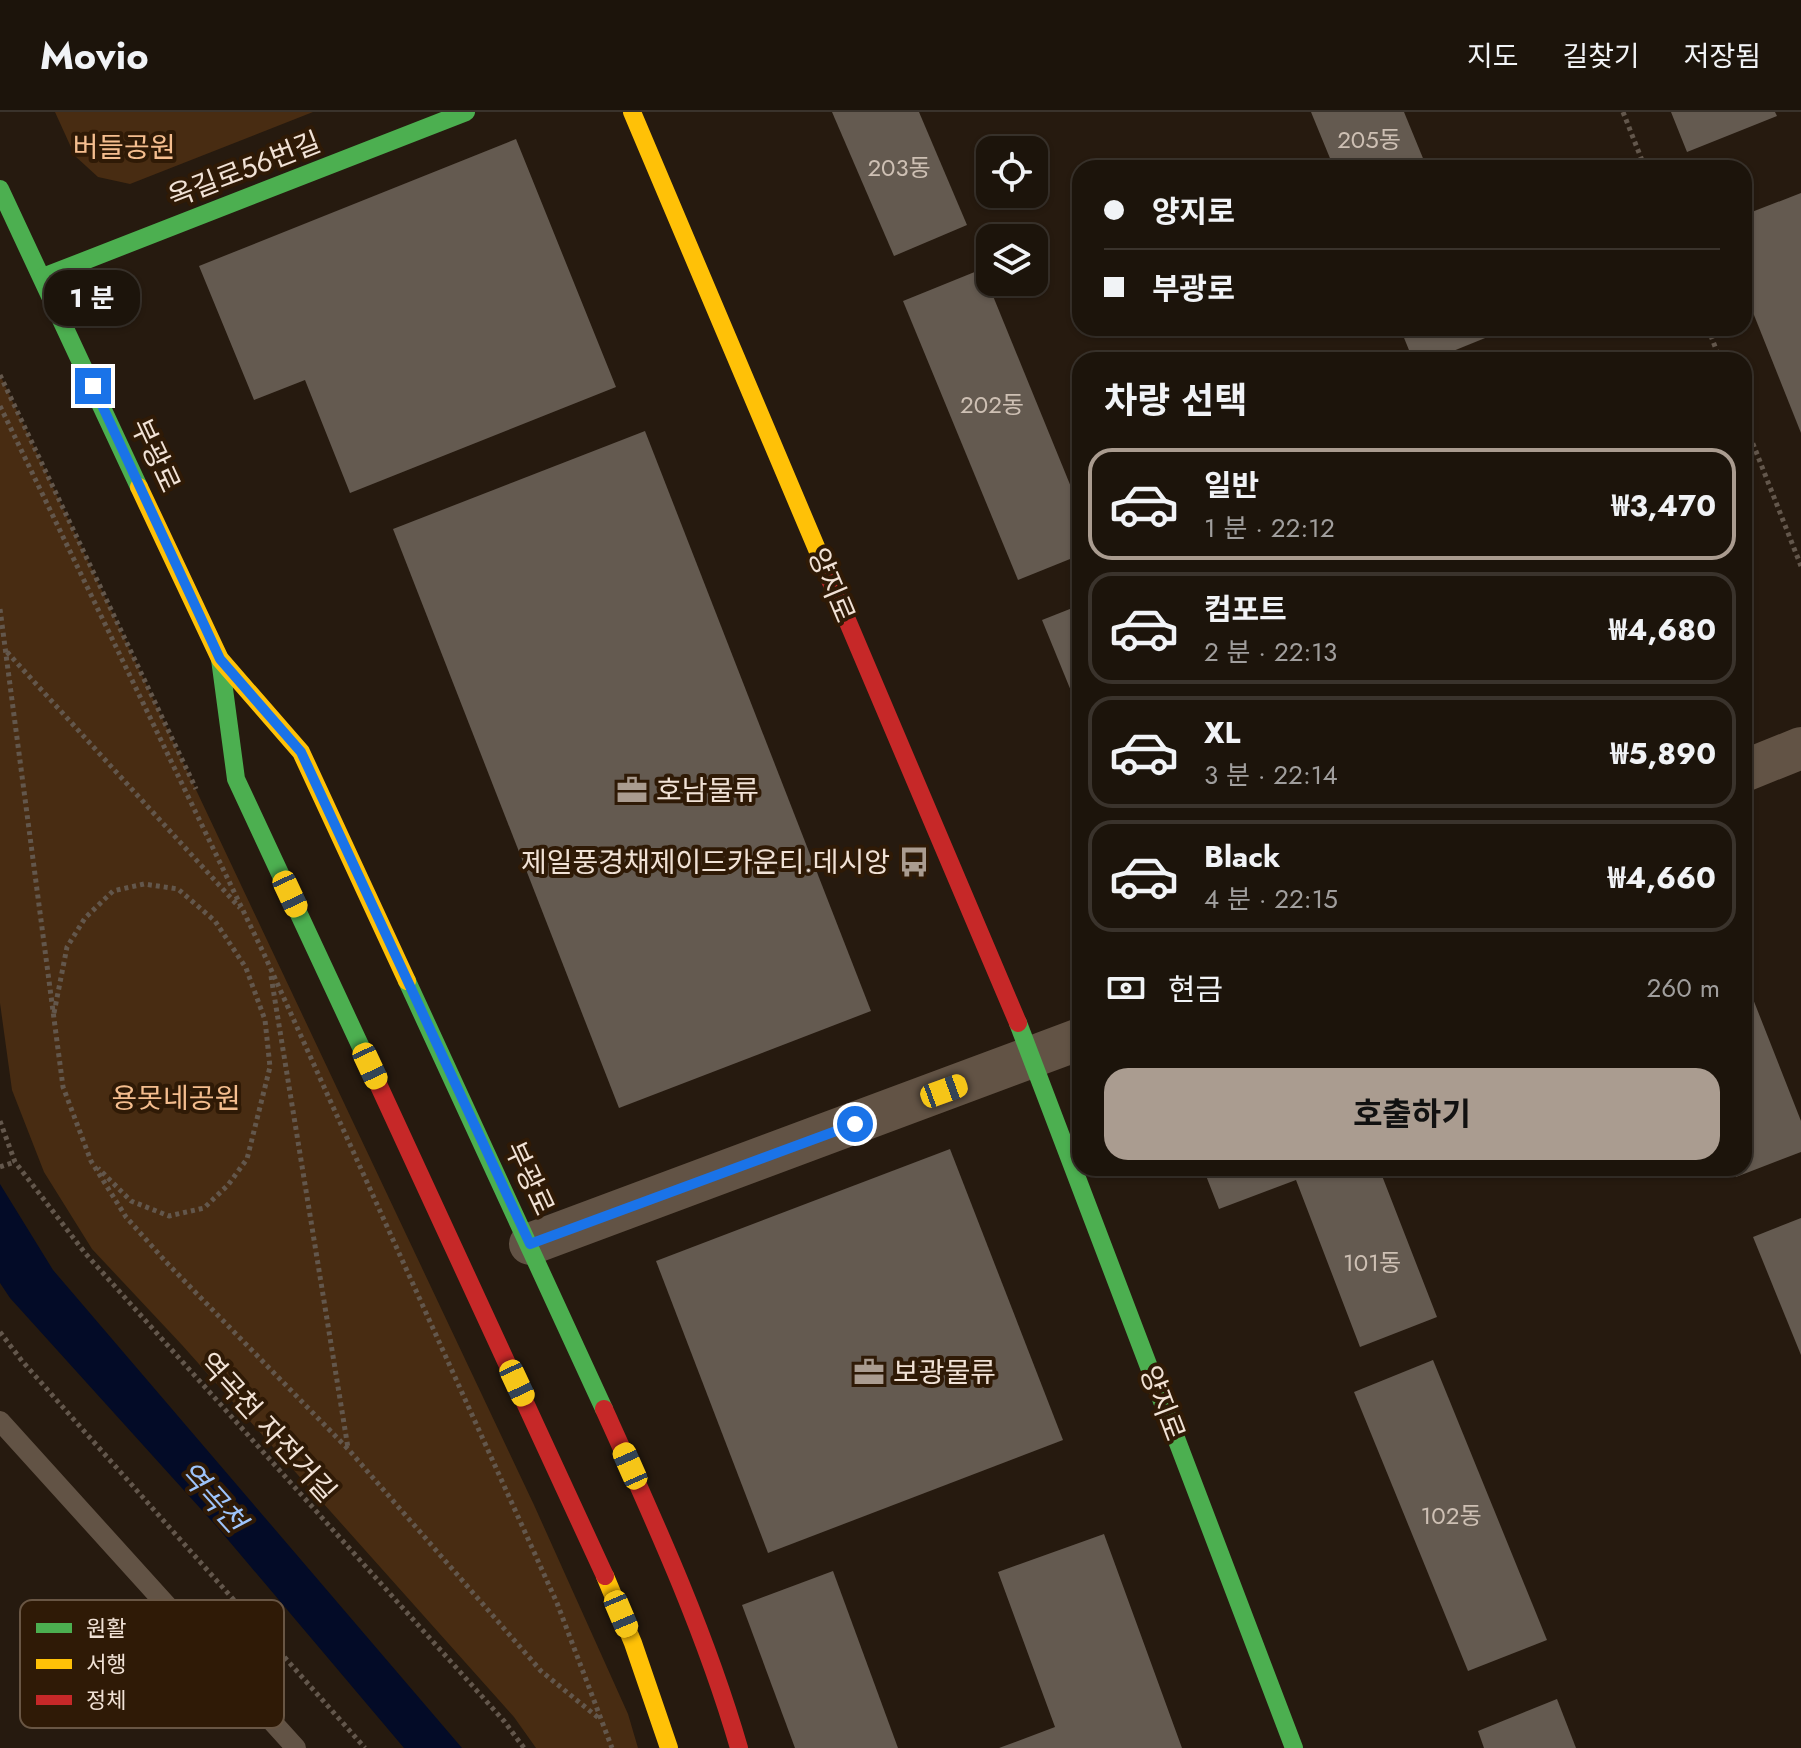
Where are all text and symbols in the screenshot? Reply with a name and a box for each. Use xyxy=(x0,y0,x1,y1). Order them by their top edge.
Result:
text: Movio xyxy=(40,28,149,83)
text: 지도 xyxy=(1467,36,1518,77)
text: 길찾기 xyxy=(1562,36,1640,77)
text: 저장됨 xyxy=(1684,36,1761,77)
street label: 옥길로56번길 xyxy=(162,122,327,217)
house number: 205동 xyxy=(1337,122,1401,157)
park label: 버들공원 xyxy=(72,127,176,168)
map controls xyxy=(976,136,1048,296)
button: locate xyxy=(976,136,1048,208)
house number: 203동 xyxy=(867,150,931,185)
text: 양지로 xyxy=(1152,190,1235,233)
button: layers xyxy=(976,224,1048,296)
text: 부광로 xyxy=(1152,267,1235,310)
callout: 1 분 xyxy=(45,270,141,326)
text: 1 분 xyxy=(70,279,114,317)
route end xyxy=(75,368,111,404)
text: 차량 선택 xyxy=(1104,374,1247,426)
house number: 202동 xyxy=(960,387,1024,422)
street label: 부광로 xyxy=(121,412,190,499)
text: 일반 xyxy=(1204,464,1259,507)
icon: car xyxy=(1108,468,1180,540)
text: ₩3,470 xyxy=(1612,484,1716,527)
text: 1 분 · 22:12 xyxy=(1204,509,1335,547)
street label: 양지로 xyxy=(798,542,866,629)
text: 컴포트 xyxy=(1204,588,1287,631)
icon: car xyxy=(1108,592,1180,664)
text: ₩4,680 xyxy=(1609,608,1716,651)
text: 2 분 · 22:13 xyxy=(1204,633,1337,671)
text: XL xyxy=(1204,711,1240,754)
icon: car xyxy=(1108,716,1180,788)
text: ₩5,890 xyxy=(1610,732,1716,775)
text: 3 분 · 22:14 xyxy=(1204,756,1338,794)
place label: 호남물류 xyxy=(656,770,759,811)
office icon: 호남물류 xyxy=(615,773,649,807)
text: Black xyxy=(1204,835,1280,878)
icon: car xyxy=(1108,840,1180,912)
place label: 제일풍경채제이드카운티.데시앙 xyxy=(521,842,890,883)
bus stop icon: 제일풍경채제이드카운티.데시앙 xyxy=(897,845,931,879)
text: ₩4,660 xyxy=(1608,856,1716,899)
car xyxy=(269,867,311,921)
text: 4 분 · 22:15 xyxy=(1204,880,1338,918)
icon: cash xyxy=(1104,966,1148,1010)
text: 현금 xyxy=(1168,968,1223,1011)
text: 260 m xyxy=(1647,969,1720,1007)
car xyxy=(349,1039,391,1093)
button: 호출하기 xyxy=(1104,1068,1720,1160)
car xyxy=(917,1072,971,1110)
park label: 용못네공원 xyxy=(112,1078,240,1119)
route start xyxy=(837,1106,873,1142)
street label: 부광로 xyxy=(495,1135,564,1222)
house number: 101동 xyxy=(1343,1245,1401,1280)
street label: 역곡천 자전거길 xyxy=(192,1346,344,1508)
place label: 보광물류 xyxy=(893,1352,996,1393)
office icon: 보광물류 xyxy=(852,1355,886,1389)
car xyxy=(496,1356,538,1410)
street label: 양지로 xyxy=(1130,1360,1196,1447)
car xyxy=(609,1439,651,1493)
water label: 역곡천 xyxy=(171,1454,253,1540)
house number: 102동 xyxy=(1421,1498,1481,1533)
car xyxy=(601,1587,641,1641)
legend xyxy=(20,1600,284,1728)
text: 원활 xyxy=(86,1612,126,1644)
text: 서행 xyxy=(86,1648,126,1680)
text: 정체 xyxy=(86,1684,126,1716)

